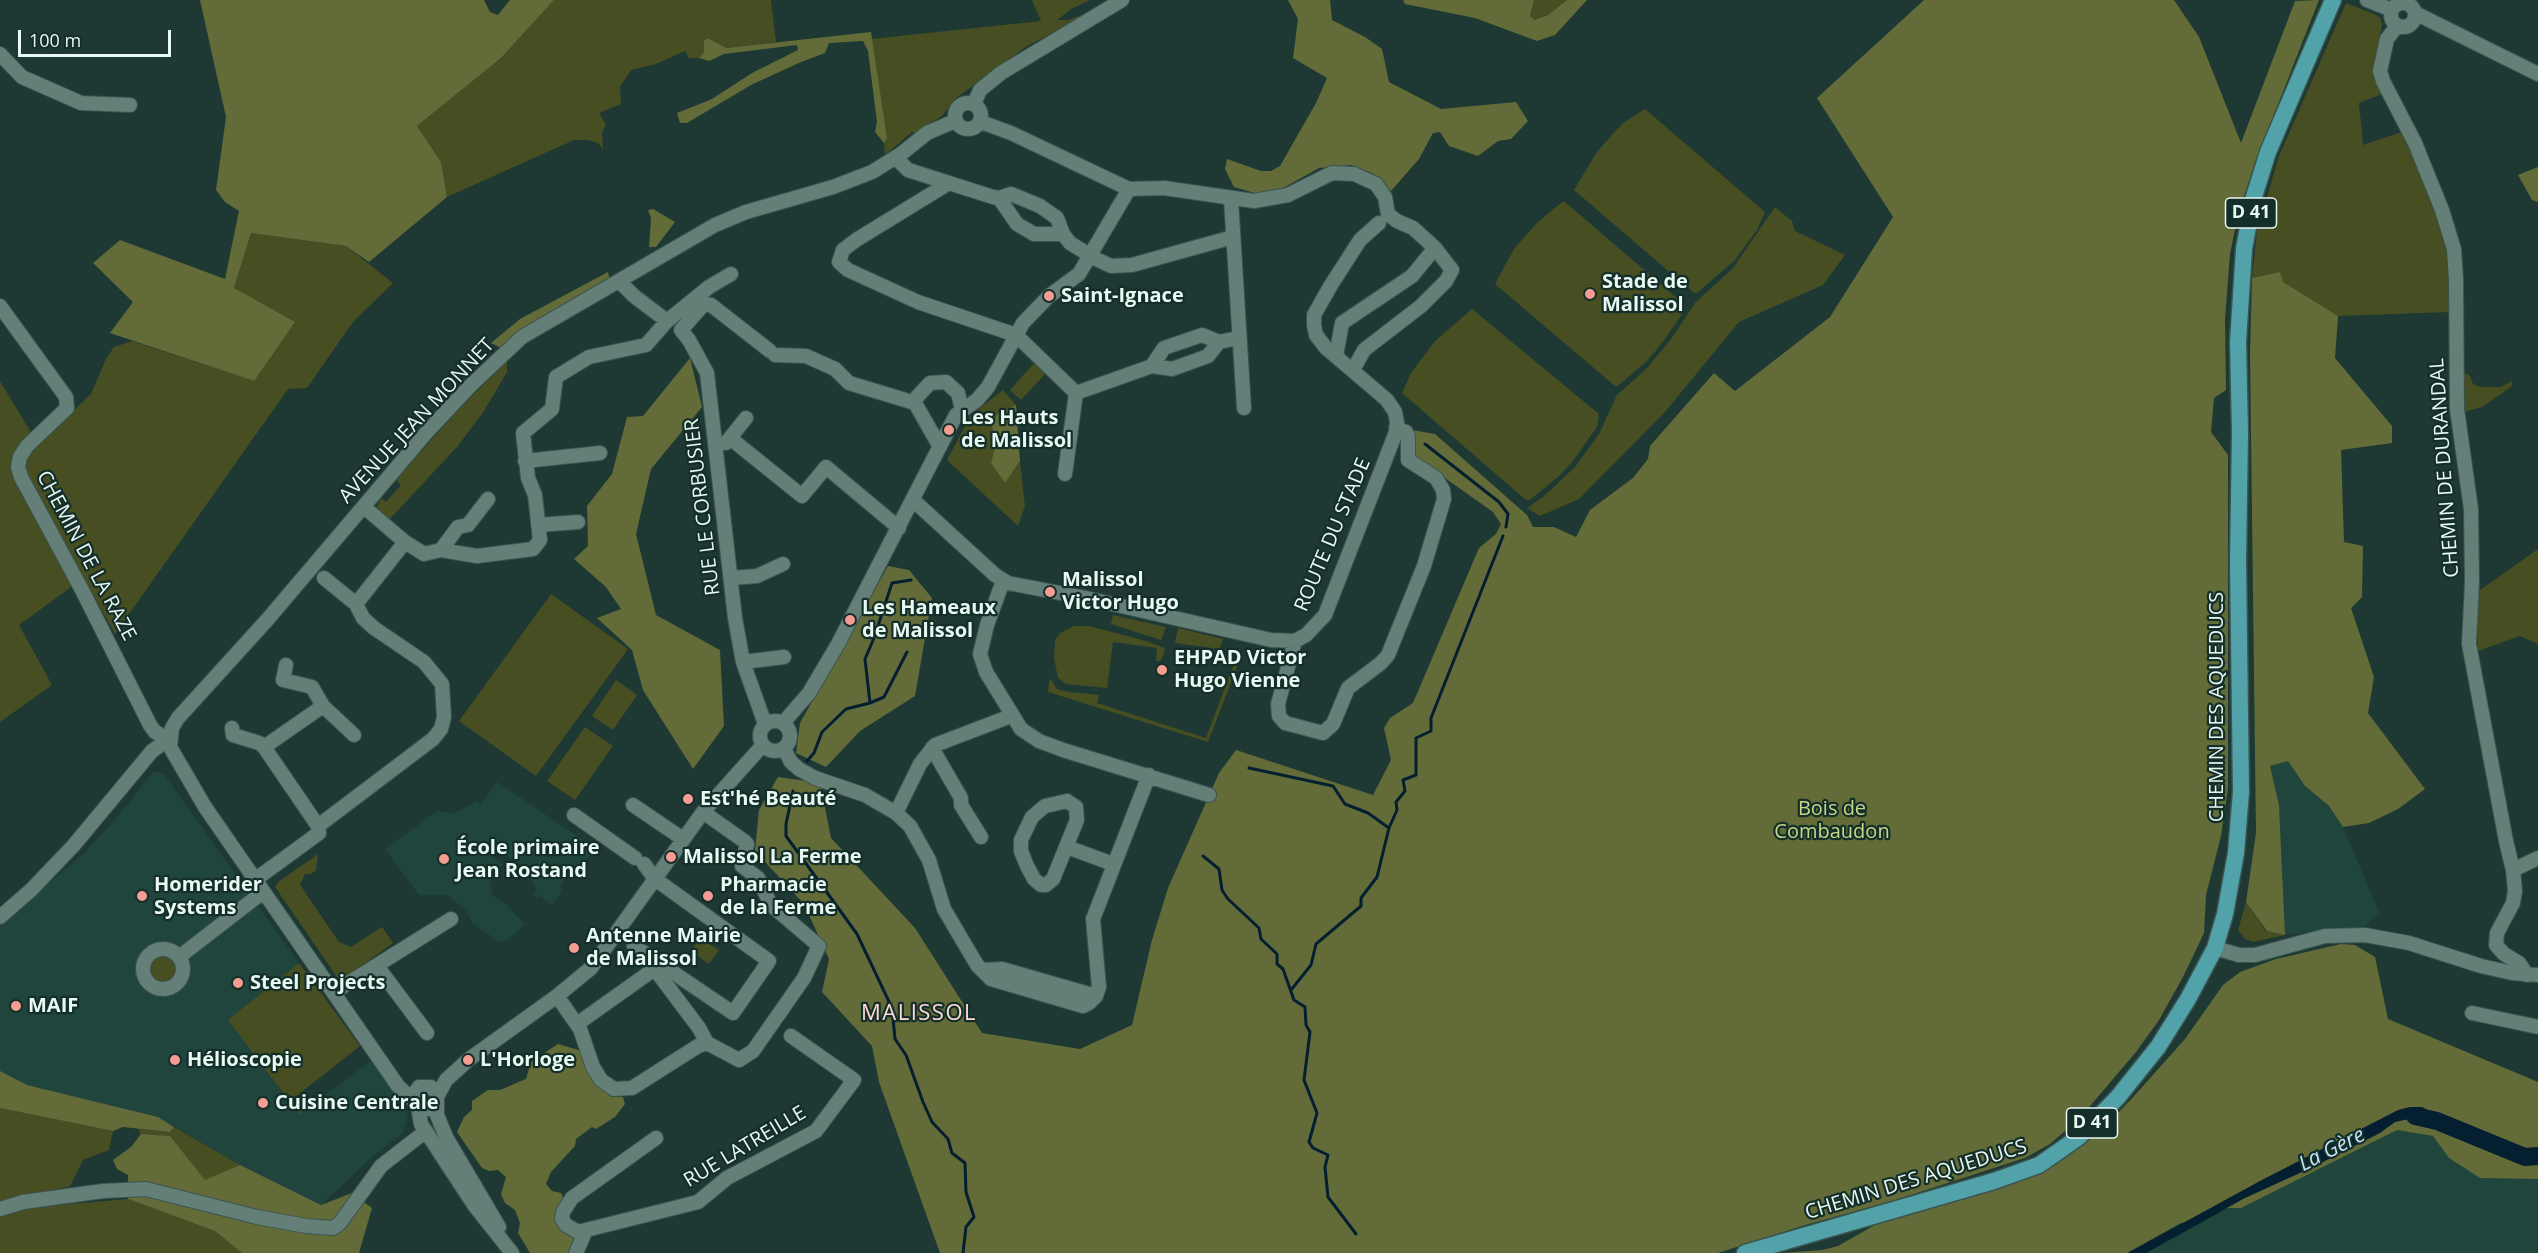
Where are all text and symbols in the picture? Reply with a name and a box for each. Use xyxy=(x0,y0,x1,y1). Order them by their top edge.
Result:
scale bar xyxy=(21,18,174,56)
text: 100 m xyxy=(29,28,81,52)
road number: D 41 xyxy=(2226,198,2276,228)
place label: Stade de Malissol xyxy=(1602,270,1688,317)
place label: Saint-Ignace xyxy=(1061,284,1184,308)
marker: Stade de Malissol xyxy=(1583,287,1597,301)
marker: Saint-Ignace xyxy=(1042,289,1056,303)
street label: AVENUE JEAN MONNET xyxy=(334,334,500,508)
street label: CHEMIN DE DURANDAL xyxy=(2425,358,2465,578)
place label: Les Hauts de Malissol xyxy=(961,406,1072,453)
street label: RUE LE CORBUSIER xyxy=(680,417,726,597)
marker: Les Hauts de Malissol xyxy=(942,423,956,437)
street label: ROUTE DU STADE xyxy=(1290,455,1376,615)
street label: CHEMIN DE LA RAZE xyxy=(31,467,141,645)
place label: Malissol Victor Hugo xyxy=(1062,568,1179,615)
marker: Malissol Victor Hugo xyxy=(1043,585,1057,599)
street label: CHEMIN DES AQUEDUCS xyxy=(2205,592,2229,822)
place label: Les Hameaux de Malissol xyxy=(862,596,996,643)
marker: Les Hameaux de Malissol xyxy=(843,613,857,627)
place label: EHPAD Victor Hugo Vienne xyxy=(1174,646,1306,693)
marker: EHPAD Victor Hugo Vienne xyxy=(1155,663,1169,677)
place label: Est'hé Beauté xyxy=(700,787,836,811)
marker: Est'hé Beauté xyxy=(681,792,695,806)
park label: Bois de Combaudon xyxy=(1774,797,1890,844)
place label: École primaire Jean Rostand xyxy=(456,836,600,883)
place label: Malissol La Ferme xyxy=(683,845,862,869)
marker: Malissol La Ferme xyxy=(664,850,678,864)
marker: École primaire Jean Rostand xyxy=(437,852,451,866)
place label: Homerider Systems xyxy=(154,873,262,920)
place label: Pharmacie de la Ferme xyxy=(720,873,836,920)
marker: Homerider Systems xyxy=(135,889,149,903)
marker: Pharmacie de la Ferme xyxy=(701,889,715,903)
place label: Antenne Mairie de Malissol xyxy=(586,924,741,971)
marker: Antenne Mairie de Malissol xyxy=(567,941,581,955)
place label: Steel Projects xyxy=(250,971,385,995)
marker: Steel Projects xyxy=(231,976,245,990)
place label: MAIF xyxy=(28,994,78,1018)
marker: MAIF xyxy=(9,999,23,1013)
district label: MALISSOL xyxy=(861,1001,977,1027)
place label: Hélioscopie xyxy=(187,1048,302,1072)
place label: L'Horloge xyxy=(480,1048,575,1072)
marker: Hélioscopie xyxy=(168,1053,182,1067)
marker: L'Horloge xyxy=(461,1053,475,1067)
place label: Cuisine Centrale xyxy=(275,1091,439,1115)
marker: Cuisine Centrale xyxy=(256,1096,270,1110)
street label: RUE LATREILLE xyxy=(680,1101,810,1193)
road number: D 41 xyxy=(2066,1108,2118,1138)
water label: La Gère xyxy=(2295,1123,2369,1177)
street label: CHEMIN DES AQUEDUCS xyxy=(1802,1135,2030,1225)

